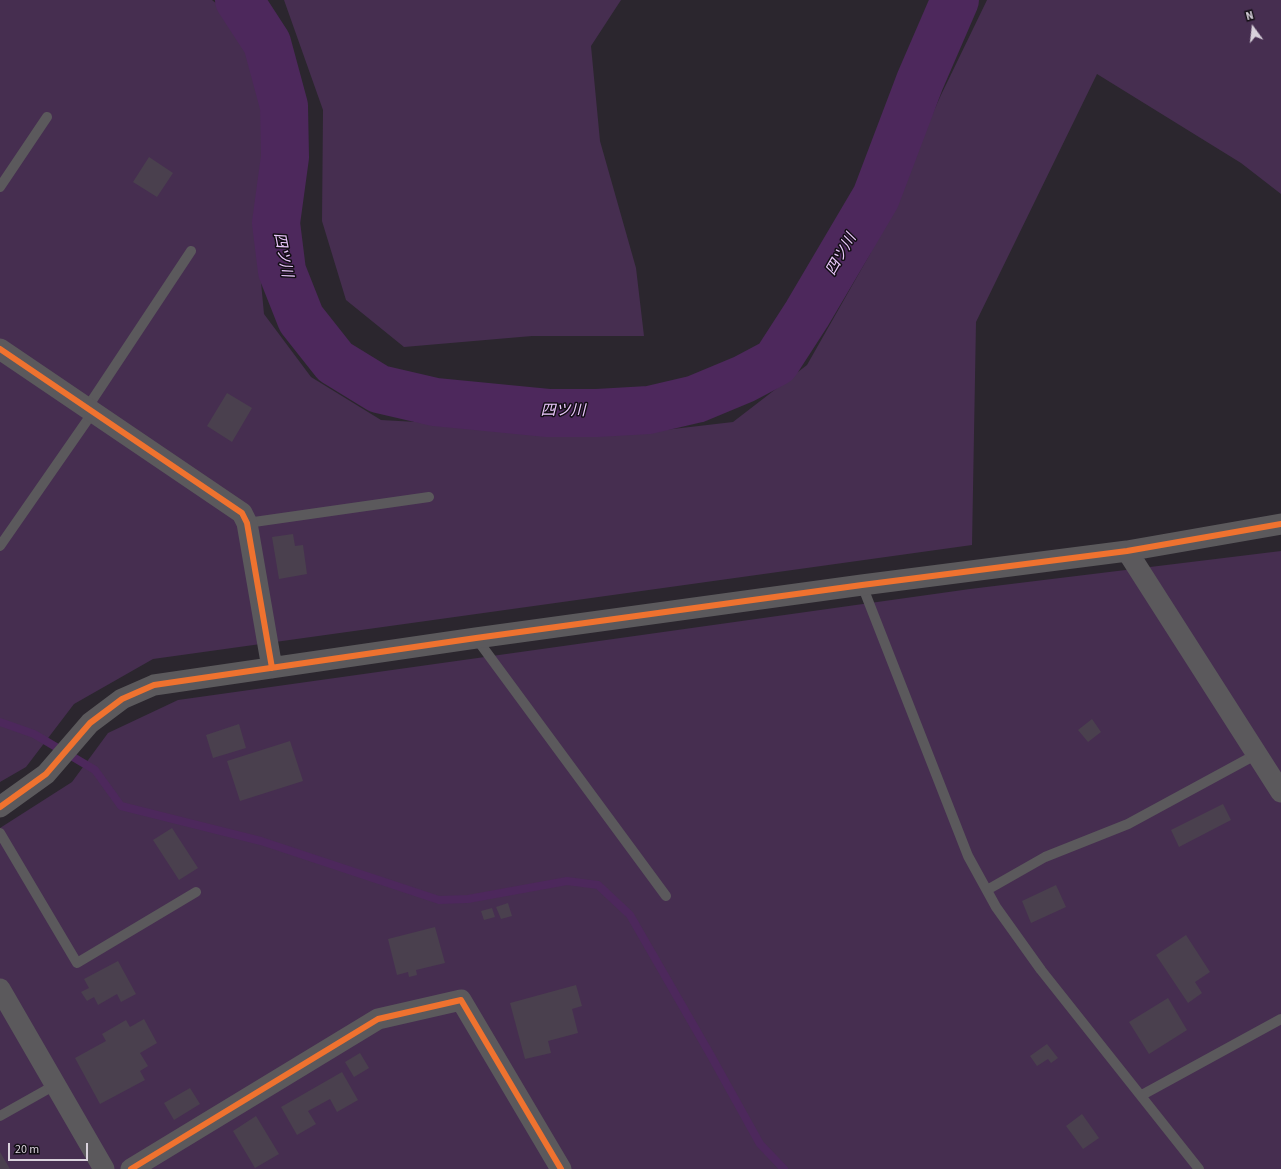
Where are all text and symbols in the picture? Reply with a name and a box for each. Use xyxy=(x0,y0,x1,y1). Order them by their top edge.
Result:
north arrow xyxy=(1233,8,1273,48)
text: N xyxy=(1244,8,1255,24)
water label: 四ツ川 xyxy=(269,231,295,279)
water label: 四ツ川 xyxy=(823,231,861,279)
water label: 四ツ川 xyxy=(541,403,585,421)
scale bar xyxy=(10,1135,90,1161)
text: 20 m xyxy=(15,1141,39,1158)

